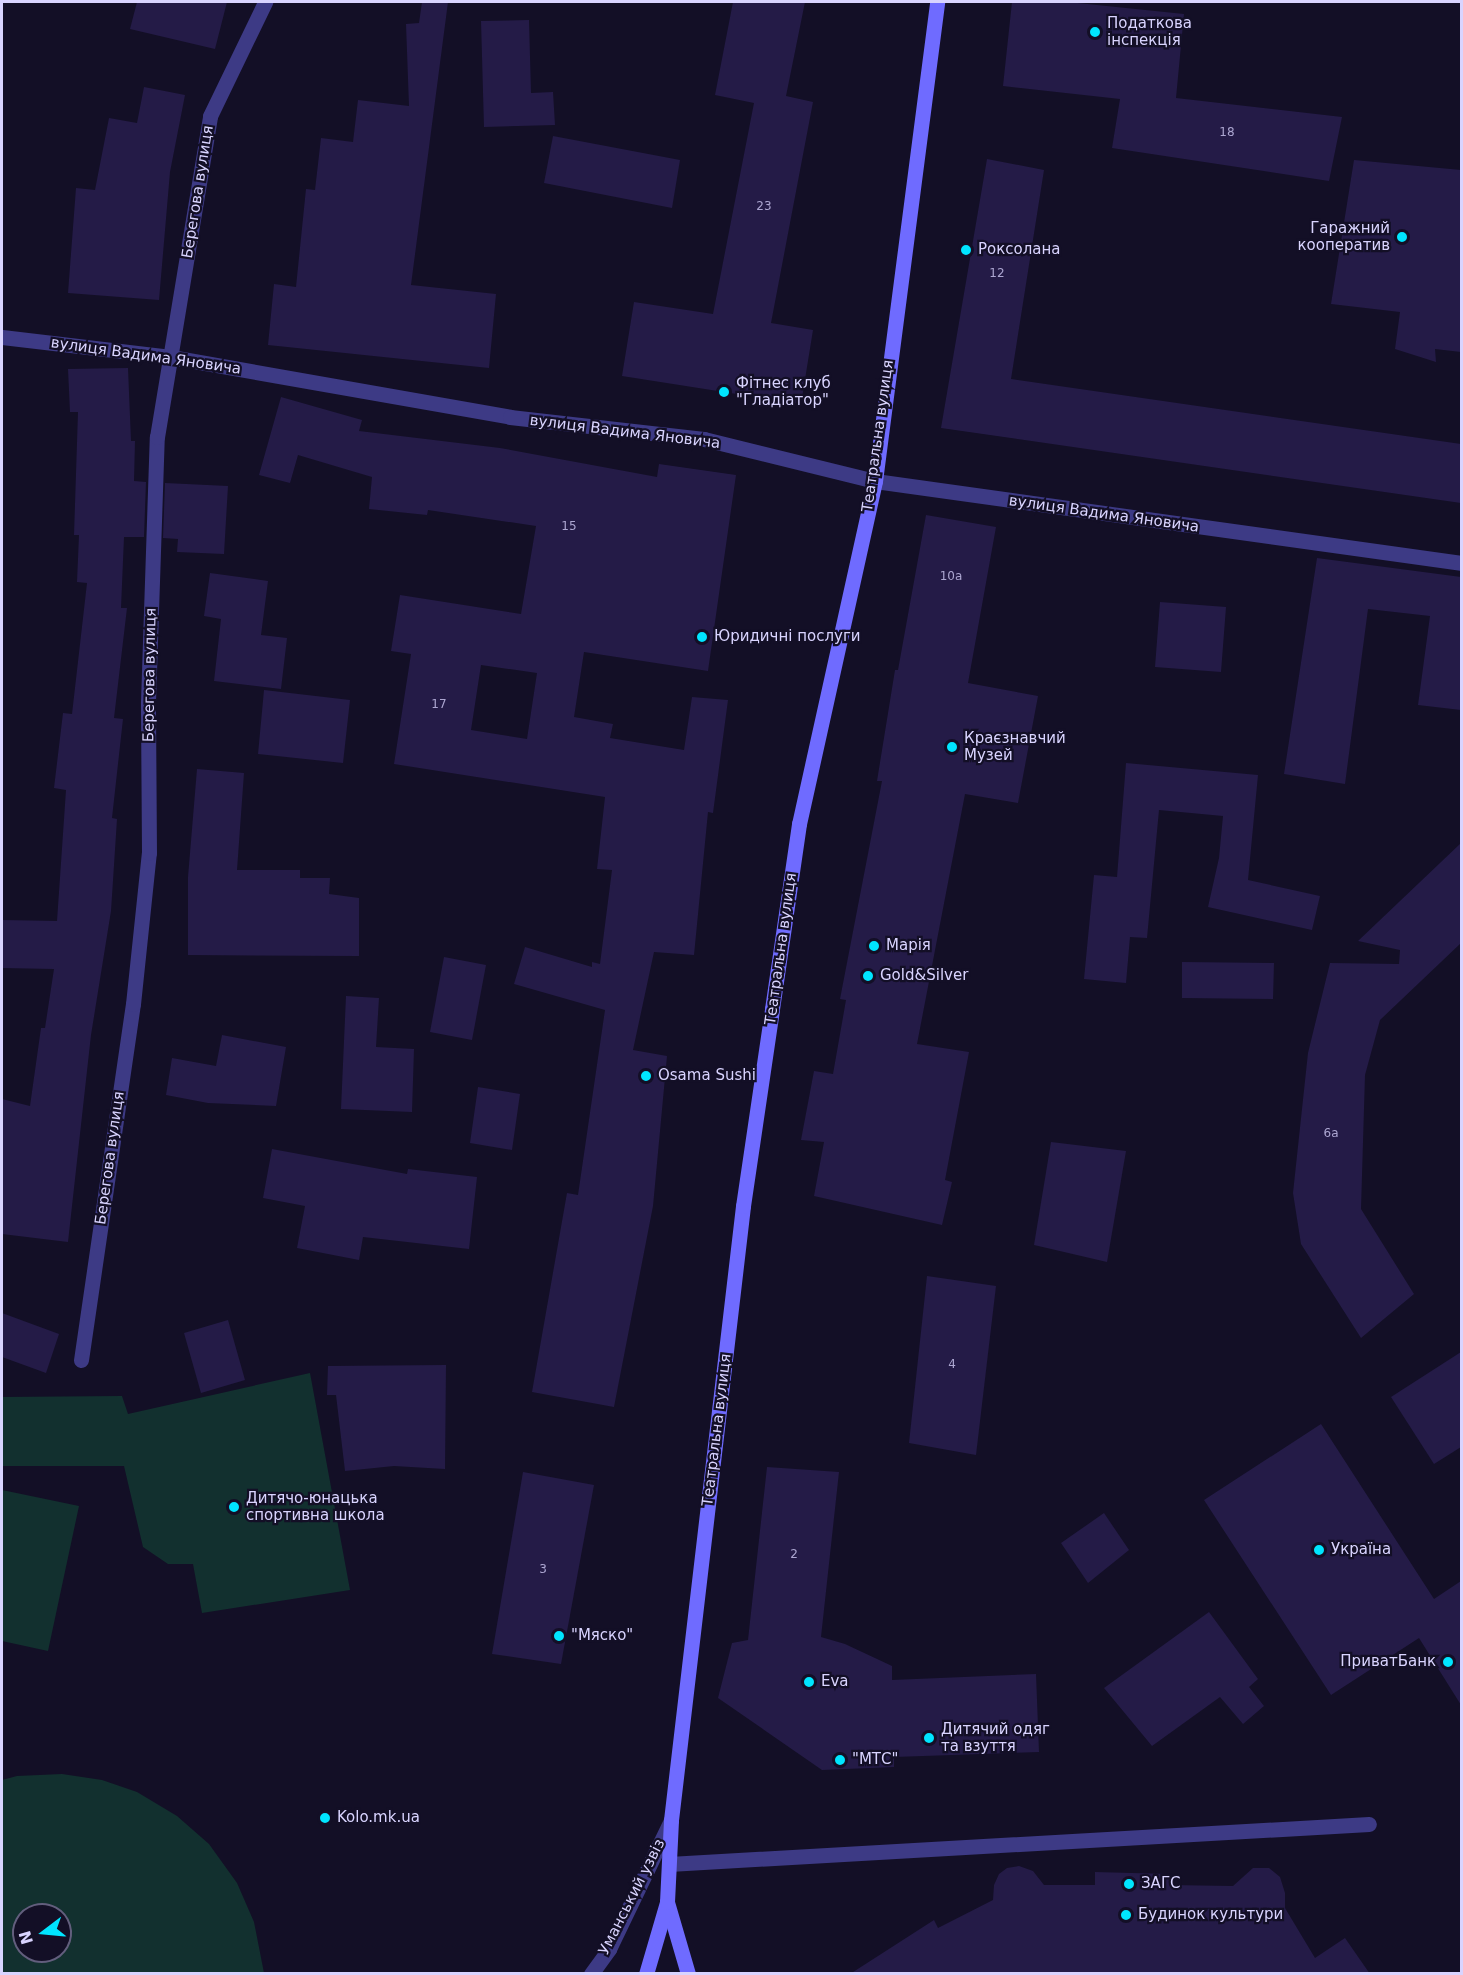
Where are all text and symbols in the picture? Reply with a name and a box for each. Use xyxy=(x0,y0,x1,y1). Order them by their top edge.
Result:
place label: Податкова інспекція xyxy=(1107,14,1192,49)
marker: Податкова інспекція xyxy=(1088,25,1102,39)
street label: Берегова вулиця xyxy=(179,124,217,260)
house number: 18 xyxy=(1219,126,1235,140)
house number: 23 xyxy=(756,200,772,214)
place label: Гаражний кооператив xyxy=(1298,219,1390,254)
marker: Гаражний кооператив xyxy=(1395,230,1409,244)
place label: Роксолана xyxy=(978,241,1060,259)
marker: Роксолана xyxy=(959,243,973,257)
house number: 12 xyxy=(989,267,1005,281)
street label: вулиця Вадима Яновича xyxy=(50,334,242,378)
street label: Театральна вулиця xyxy=(858,359,898,513)
place label: Фітнес клуб "Гладіатор" xyxy=(736,374,831,409)
marker: Фітнес клуб "Гладіатор" xyxy=(717,385,731,399)
street label: вулиця Вадима Яновича xyxy=(529,411,721,453)
street label: вулиця Вадима Яновича xyxy=(1008,492,1200,536)
house number: 15 xyxy=(561,520,577,534)
house number: 10а xyxy=(940,570,962,584)
street label: Берегова вулиця xyxy=(140,608,160,742)
place label: Юридичні послуги xyxy=(714,628,861,646)
marker: Юридичні послуги xyxy=(695,630,709,644)
house number: 17 xyxy=(431,698,447,712)
place label: Краєзнавчий Музей xyxy=(964,729,1066,764)
marker: Краєзнавчий Музей xyxy=(945,740,959,754)
street label: Театральна вулиця xyxy=(761,872,801,1026)
place label: Марія xyxy=(886,937,931,955)
marker: Марія xyxy=(867,939,881,953)
place label: Gold&Silver xyxy=(880,967,968,985)
marker: Gold&Silver xyxy=(861,969,875,983)
place label: Osama Sushi xyxy=(658,1067,756,1085)
marker: Osama Sushi xyxy=(639,1069,653,1083)
street label: Берегова вулиця xyxy=(92,1090,128,1226)
house number: 6а xyxy=(1324,1127,1338,1141)
street label: Театральна вулиця xyxy=(699,1353,735,1507)
house number: 4 xyxy=(948,1358,956,1372)
place label: Дитячо-юнацька спортивна школа xyxy=(246,1489,385,1524)
marker: Дитячо-юнацька спортивна школа xyxy=(227,1500,241,1514)
place label: Україна xyxy=(1331,1541,1391,1559)
marker: Україна xyxy=(1312,1543,1326,1557)
house number: 2 xyxy=(790,1548,798,1562)
house number: 3 xyxy=(539,1563,547,1577)
place label: "Мяско" xyxy=(571,1627,633,1645)
marker: "Мяско" xyxy=(552,1629,566,1643)
place label: ПриватБанк xyxy=(1340,1653,1436,1671)
marker: ПриватБанк xyxy=(1441,1655,1455,1669)
place label: Eva xyxy=(821,1673,849,1691)
marker: Eva xyxy=(802,1675,816,1689)
place label: Дитячий одяг та взуття xyxy=(941,1720,1050,1755)
marker: Дитячий одяг та взуття xyxy=(922,1731,936,1745)
place label: "МТС" xyxy=(852,1751,898,1769)
marker: "МТС" xyxy=(833,1753,847,1767)
place label: Kolo.mk.ua xyxy=(337,1809,420,1827)
marker: Kolo.mk.ua xyxy=(318,1811,332,1825)
street label: Уманський узвіз xyxy=(595,1836,669,1958)
place label: ЗАГС xyxy=(1141,1875,1180,1893)
marker: ЗАГС xyxy=(1122,1877,1136,1891)
north arrow xyxy=(12,1903,72,1963)
place label: Будинок культури xyxy=(1138,1906,1283,1924)
marker: Будинок культури xyxy=(1119,1908,1133,1922)
text: N xyxy=(15,1929,37,1947)

